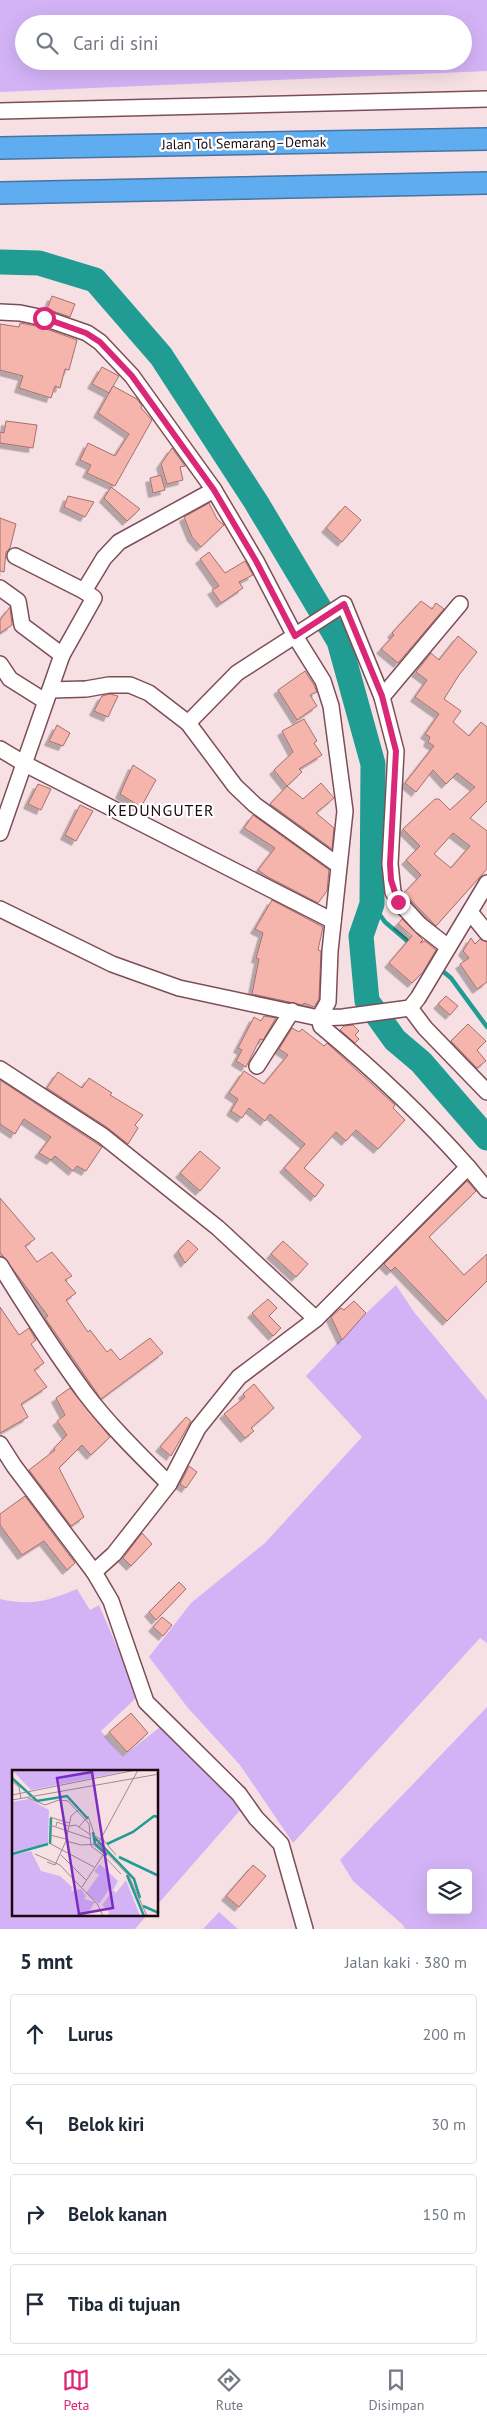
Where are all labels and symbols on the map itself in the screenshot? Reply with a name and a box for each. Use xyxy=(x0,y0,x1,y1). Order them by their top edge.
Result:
street label: Jalan Tol Semarang–Demak xyxy=(161,133,327,153)
route start xyxy=(33,307,56,330)
district label: KEDUNGUTER xyxy=(107,800,215,820)
route end xyxy=(387,891,410,914)
inset map xyxy=(12,1770,159,1916)

